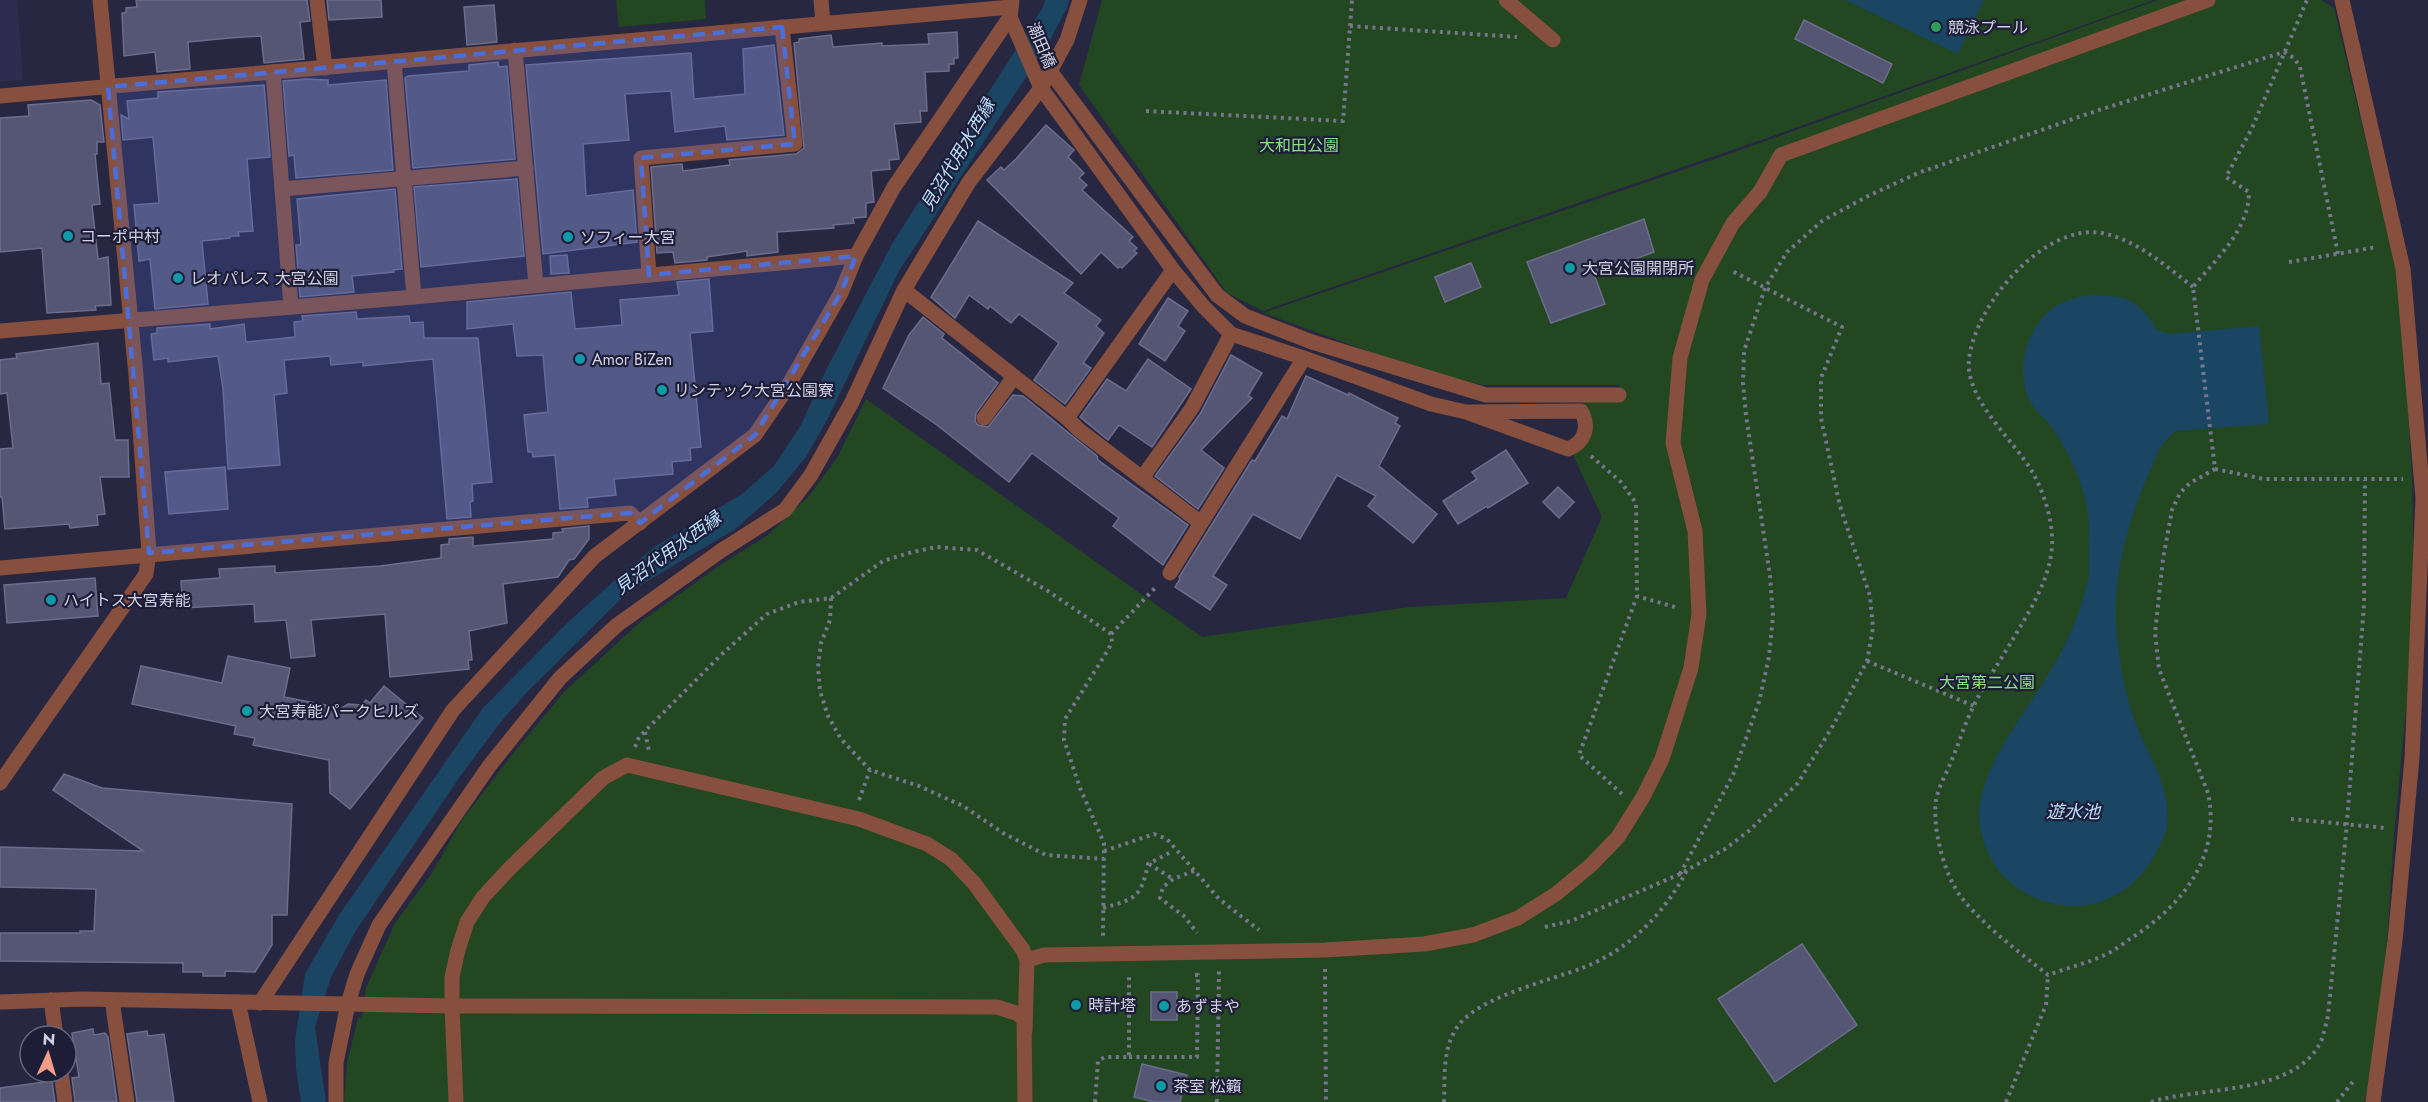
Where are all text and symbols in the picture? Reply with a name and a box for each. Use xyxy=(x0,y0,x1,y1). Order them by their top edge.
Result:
place label: 競泳プール xyxy=(1948,16,2028,39)
street label: 潮田橋 xyxy=(1022,19,1062,72)
marker: 競泳プール xyxy=(1929,20,1943,34)
water label: 見沼代用水西縁 xyxy=(914,93,1003,216)
park label: 大和田公園 xyxy=(1259,134,1339,157)
place label: コーポ中村 xyxy=(80,225,160,248)
place label: ソフィー大宮 xyxy=(580,226,676,249)
marker: コーポ中村 xyxy=(61,229,75,243)
marker: ソフィー大宮 xyxy=(561,230,575,244)
place label: 大宮公園開閉所 xyxy=(1582,257,1694,280)
marker: 大宮公園開閉所 xyxy=(1563,261,1577,275)
place label: レオパレス 大宮公園 xyxy=(190,267,339,290)
marker: レオパレス 大宮公園 xyxy=(171,271,185,285)
place label: Amor BiZen xyxy=(592,348,672,371)
marker: Amor BiZen xyxy=(573,352,587,366)
place label: リンテック大宮公園寮 xyxy=(674,379,834,402)
marker: リンテック大宮公園寮 xyxy=(655,383,669,397)
water label: 見沼代用水西縁 xyxy=(609,504,728,601)
place label: ハイトス大宮寿能 xyxy=(63,589,191,612)
marker: ハイトス大宮寿能 xyxy=(44,593,58,607)
park label: 大宮第二公園 xyxy=(1939,671,2035,694)
place label: 大宮寿能パークヒルズ xyxy=(259,700,419,723)
marker: 大宮寿能パークヒルズ xyxy=(240,704,254,718)
water label: 遊水池 xyxy=(2046,799,2102,825)
place label: 時計塔 xyxy=(1088,994,1136,1017)
place label: あずまや xyxy=(1176,995,1240,1018)
marker: 時計塔 xyxy=(1069,998,1083,1012)
marker: あずまや xyxy=(1157,999,1171,1013)
north arrow xyxy=(18,1024,78,1084)
text: N xyxy=(42,1028,56,1051)
place label: 茶室 松籟 xyxy=(1173,1075,1242,1098)
marker: 茶室 松籟 xyxy=(1154,1079,1168,1093)

